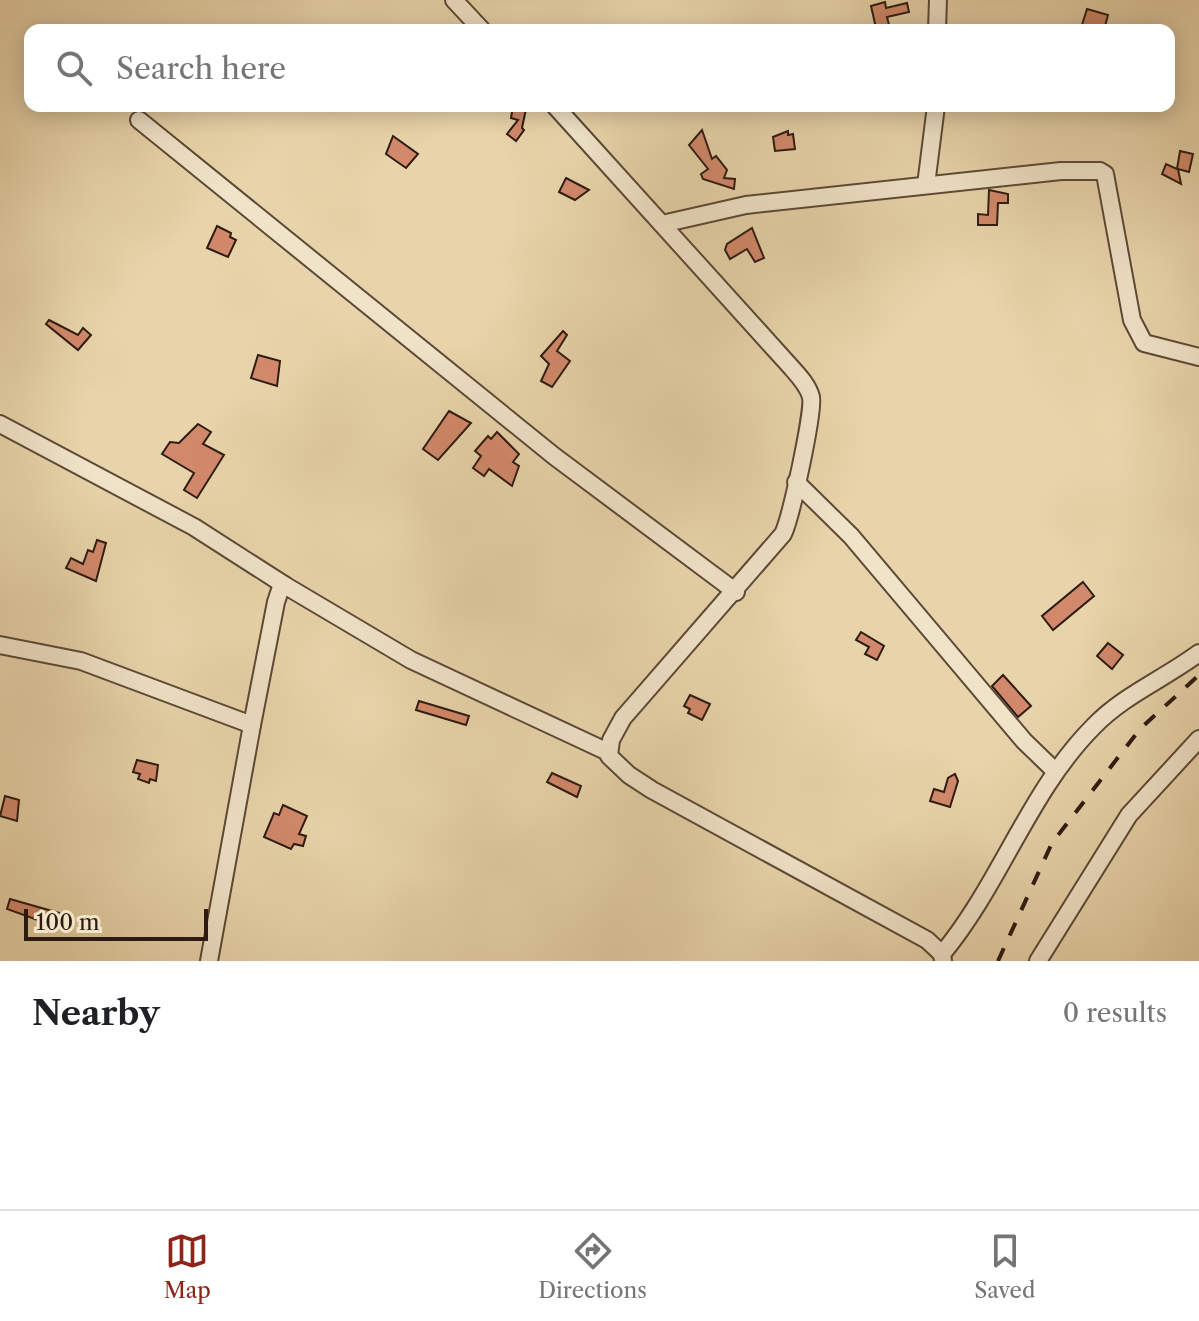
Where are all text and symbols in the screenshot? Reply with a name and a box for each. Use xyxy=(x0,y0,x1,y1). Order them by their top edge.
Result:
search box xyxy=(24,24,1175,112)
icon: search xyxy=(52,46,96,90)
text: Search here xyxy=(116,50,286,87)
scale bar xyxy=(24,905,208,941)
text: 100 m xyxy=(36,909,99,936)
text: Nearby xyxy=(32,992,160,1034)
text: 0 results xyxy=(1063,997,1167,1029)
tab: Map xyxy=(164,1229,211,1304)
tab: Directions xyxy=(538,1229,647,1304)
tab: Saved xyxy=(974,1229,1035,1304)

